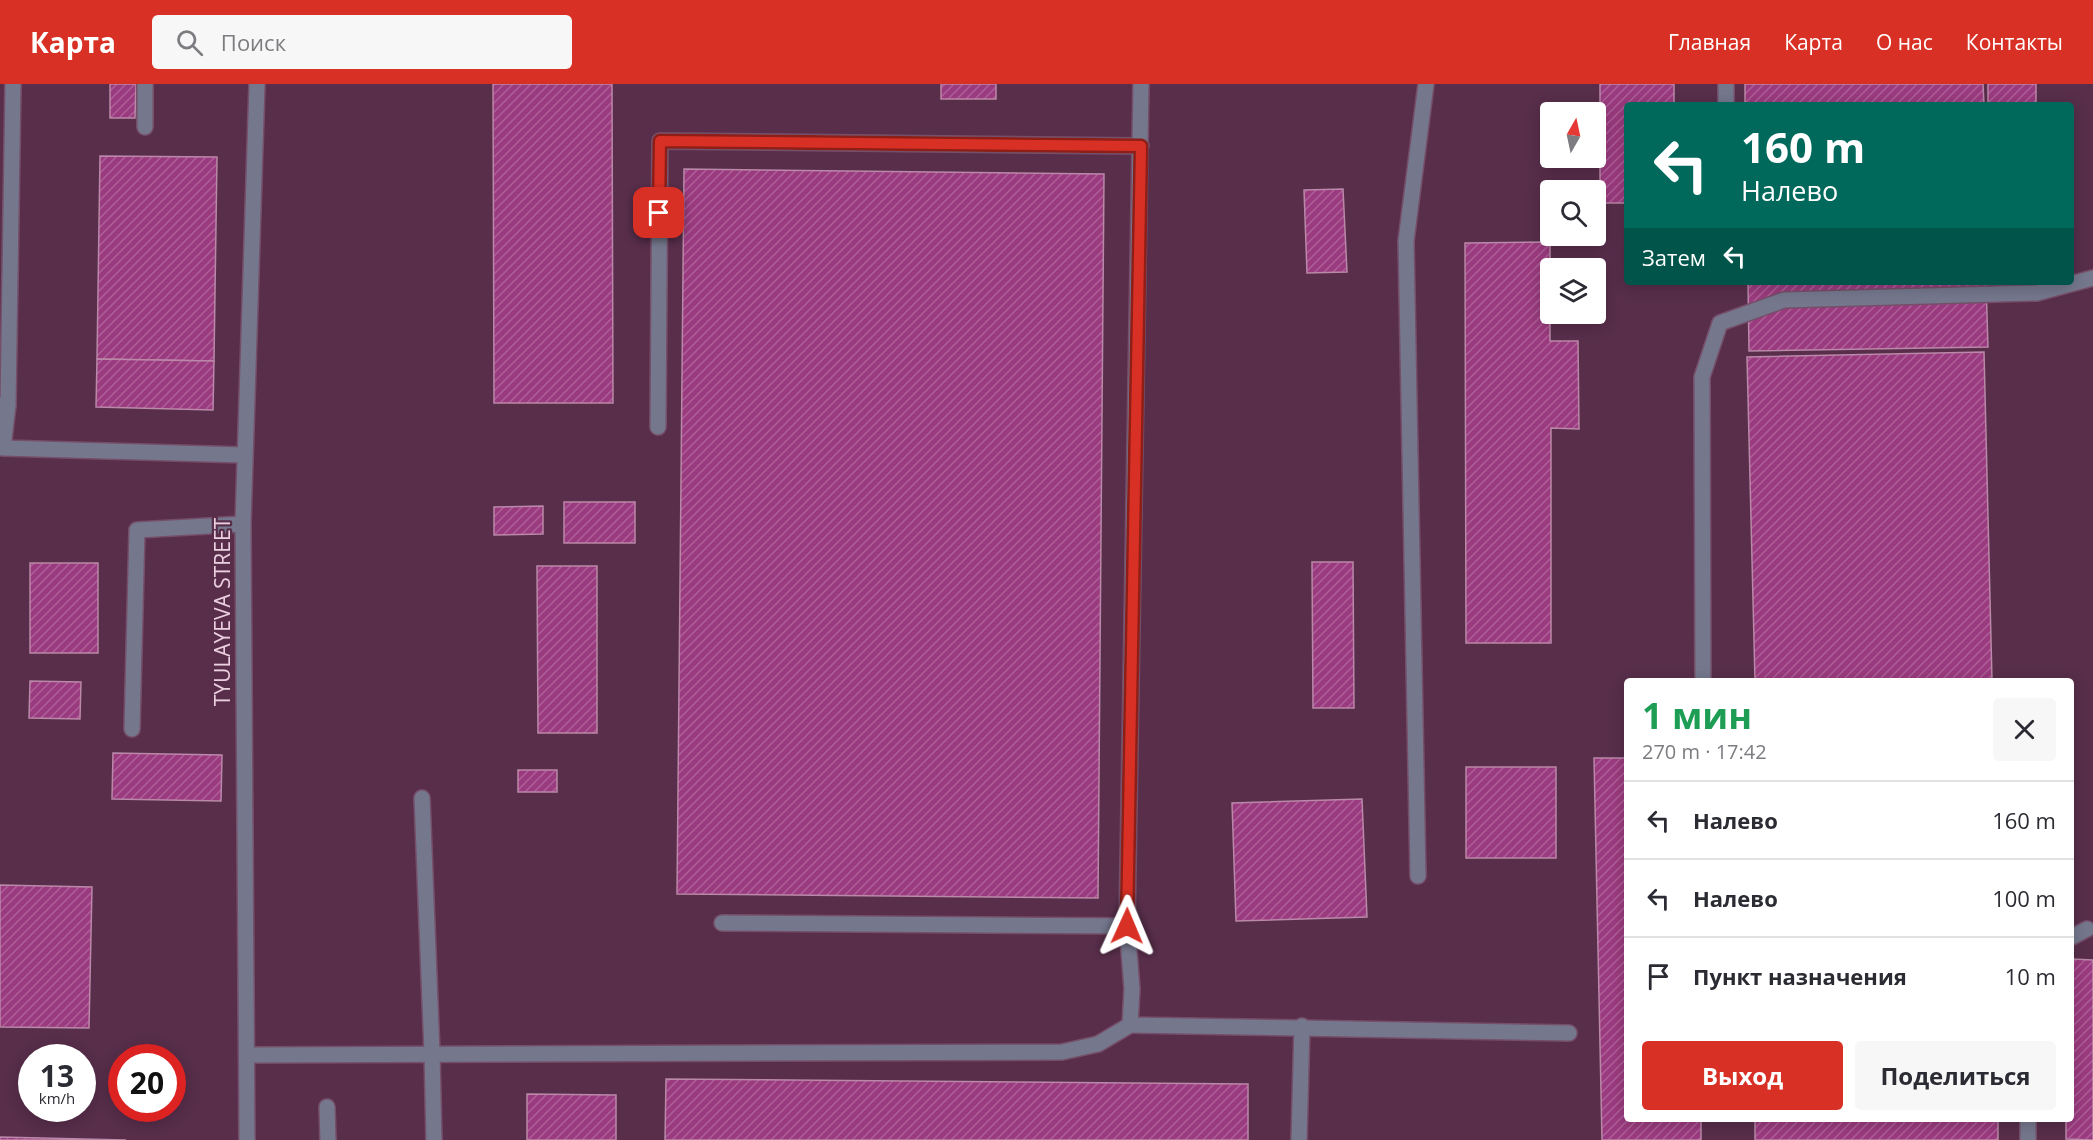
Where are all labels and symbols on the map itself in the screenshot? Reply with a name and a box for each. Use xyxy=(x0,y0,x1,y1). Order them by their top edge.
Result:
north arrow xyxy=(1540,102,1606,168)
pin xyxy=(633,187,684,238)
street label: TYULAYEVA STREET xyxy=(208,517,236,706)
position arrow xyxy=(1095,894,1159,958)
speed limit sign: 20 xyxy=(108,1044,186,1122)

